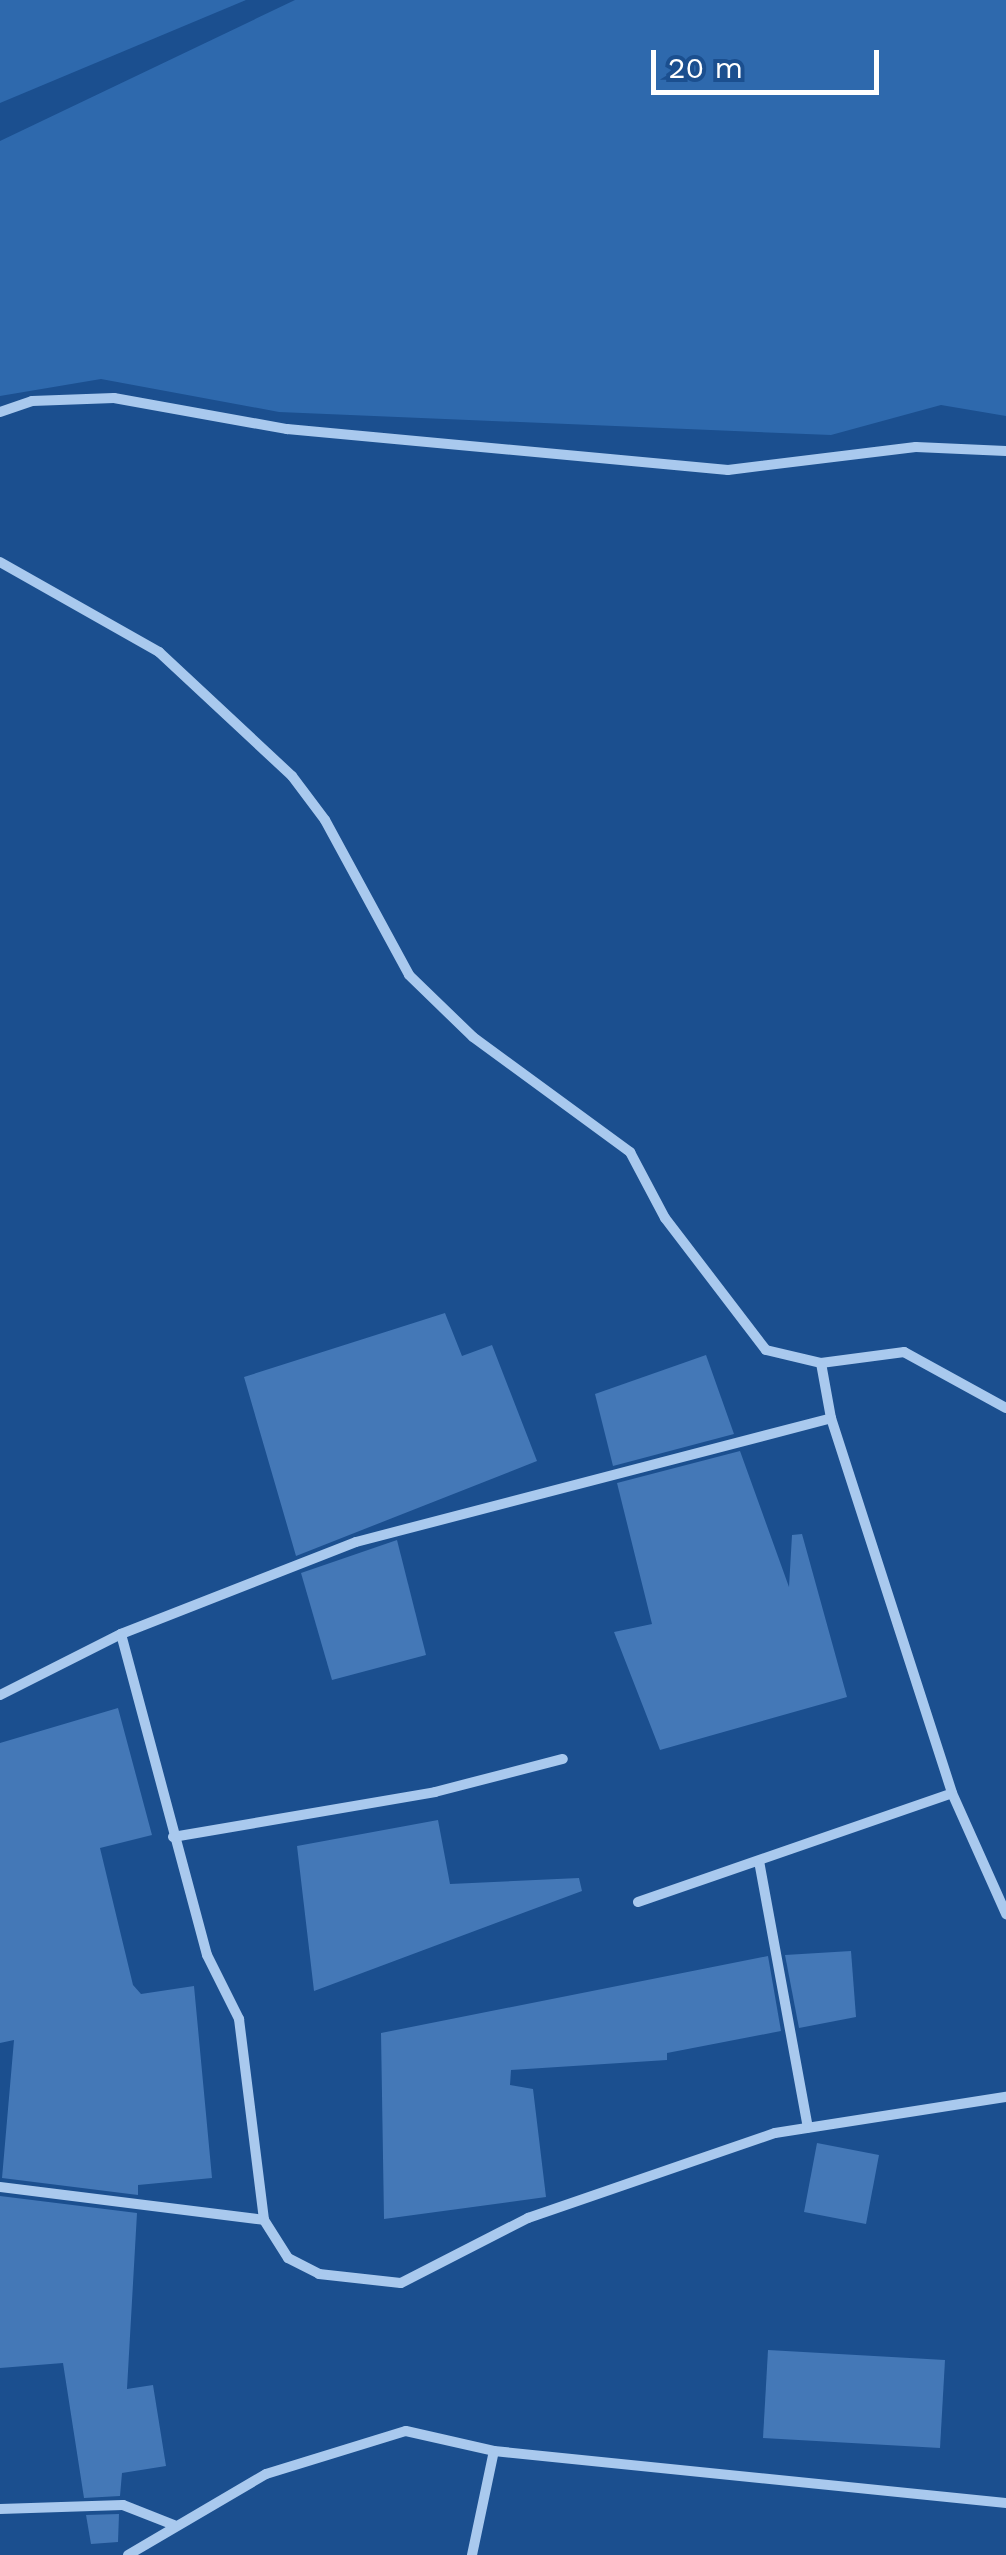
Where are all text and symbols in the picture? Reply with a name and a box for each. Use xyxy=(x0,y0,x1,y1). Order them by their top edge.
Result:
scale bar xyxy=(656,30,884,92)
text: 20 m xyxy=(668,50,743,85)

